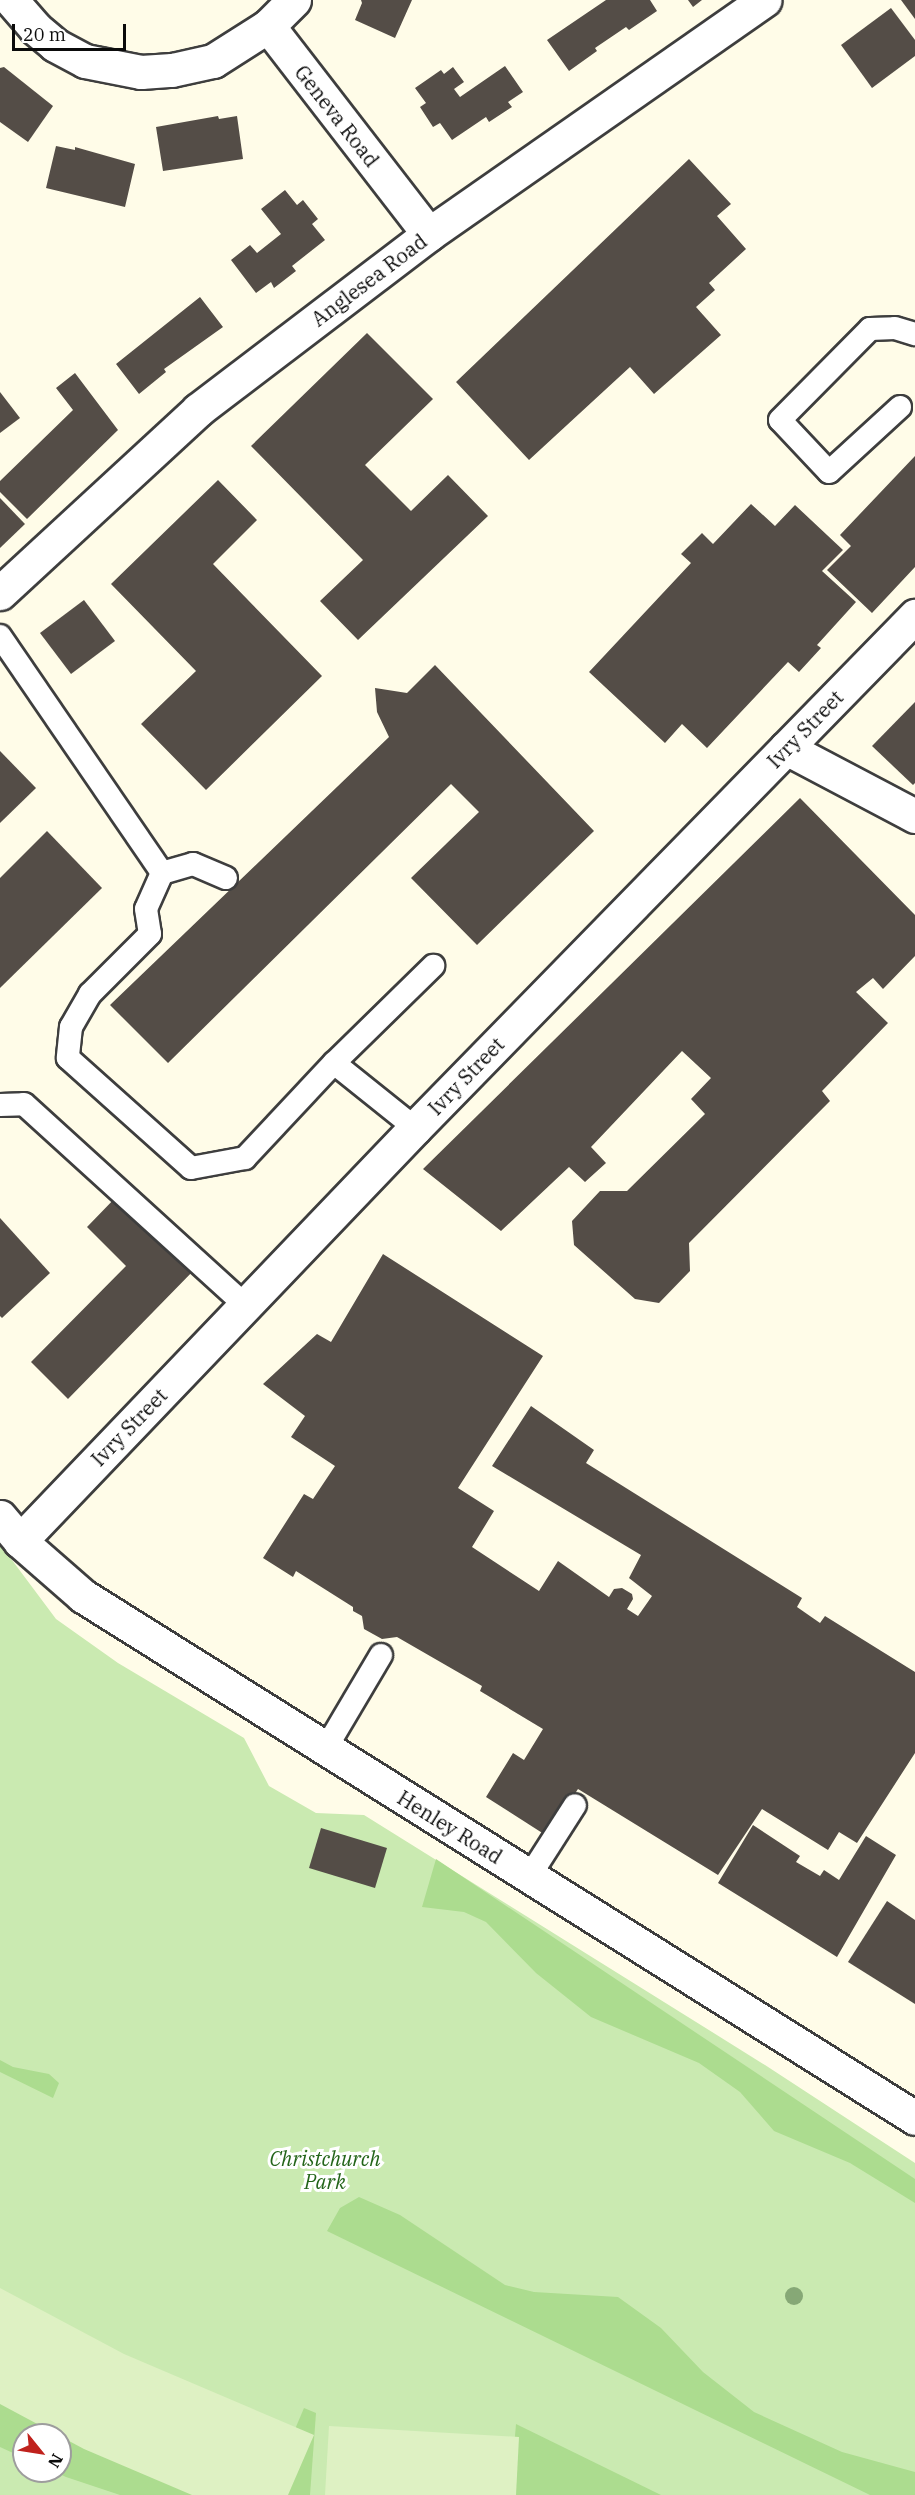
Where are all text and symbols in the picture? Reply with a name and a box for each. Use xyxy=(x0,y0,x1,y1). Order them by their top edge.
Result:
scale bar xyxy=(15,12,129,50)
text: 20 m xyxy=(23,23,66,46)
street label: Geneva Road xyxy=(290,60,384,172)
street label: Anglesea Road xyxy=(307,229,431,331)
street label: Ivry Street xyxy=(762,685,848,773)
street label: Ivry Street xyxy=(423,1032,509,1120)
street label: Ivry Street xyxy=(86,1383,172,1471)
street label: Henley Road xyxy=(393,1785,507,1869)
park label: Christchurch Park xyxy=(270,2147,380,2194)
north arrow xyxy=(12,2423,72,2483)
text: N xyxy=(44,2451,68,2471)

